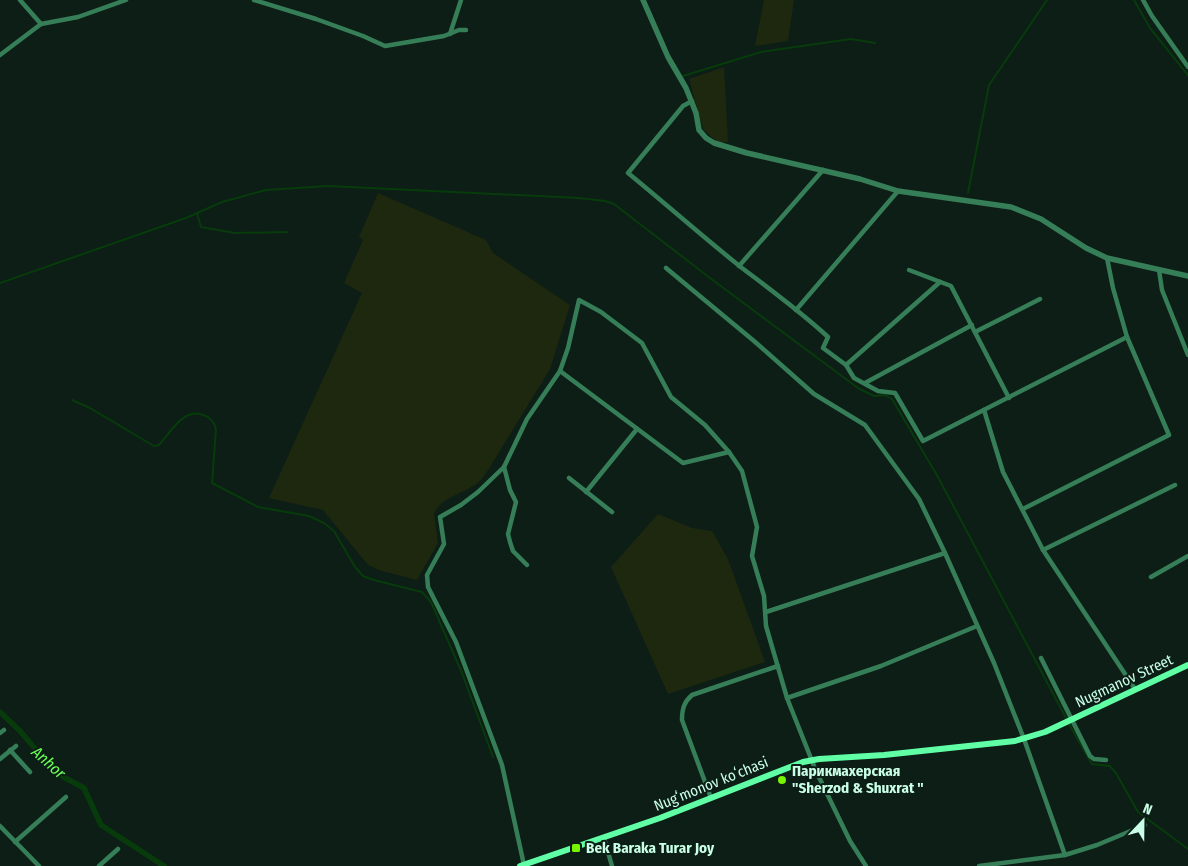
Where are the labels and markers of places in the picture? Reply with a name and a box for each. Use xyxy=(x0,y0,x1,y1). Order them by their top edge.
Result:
place label: Парикмахерская "Sherzod & Shuxrat " xyxy=(792,762,924,797)
marker: Парикмахерская "Sherzod & Shuxrat " xyxy=(776,774,788,786)
place label: Bek Baraka Turar Joy xyxy=(586,839,715,857)
marker: Bek Baraka Turar Joy xyxy=(570,842,582,854)

